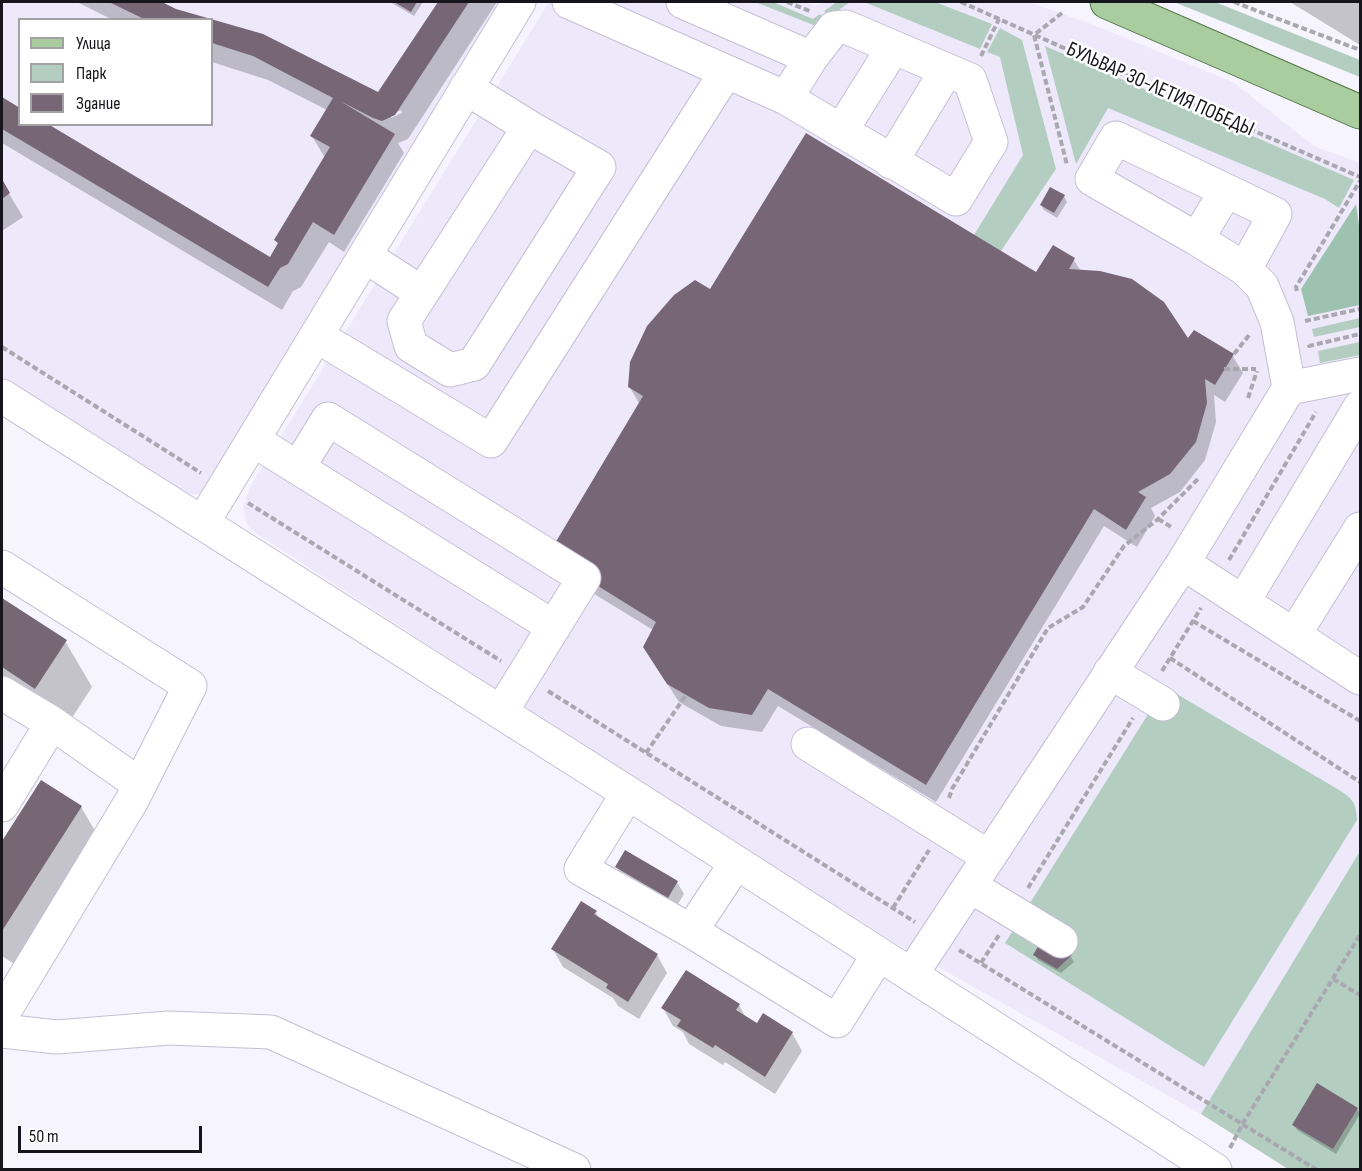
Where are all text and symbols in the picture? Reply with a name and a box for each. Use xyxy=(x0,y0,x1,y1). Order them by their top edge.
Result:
legend xyxy=(18,18,213,126)
text: Улица xyxy=(76,33,111,54)
street label: БУЛЬВАР 30-ЛЕТИЯ ПОБЕДЫ xyxy=(1062,37,1258,143)
text: Парк xyxy=(76,63,106,84)
text: Здание xyxy=(76,93,121,114)
scale bar xyxy=(21,1114,206,1152)
text: 50 m xyxy=(29,1126,59,1147)

